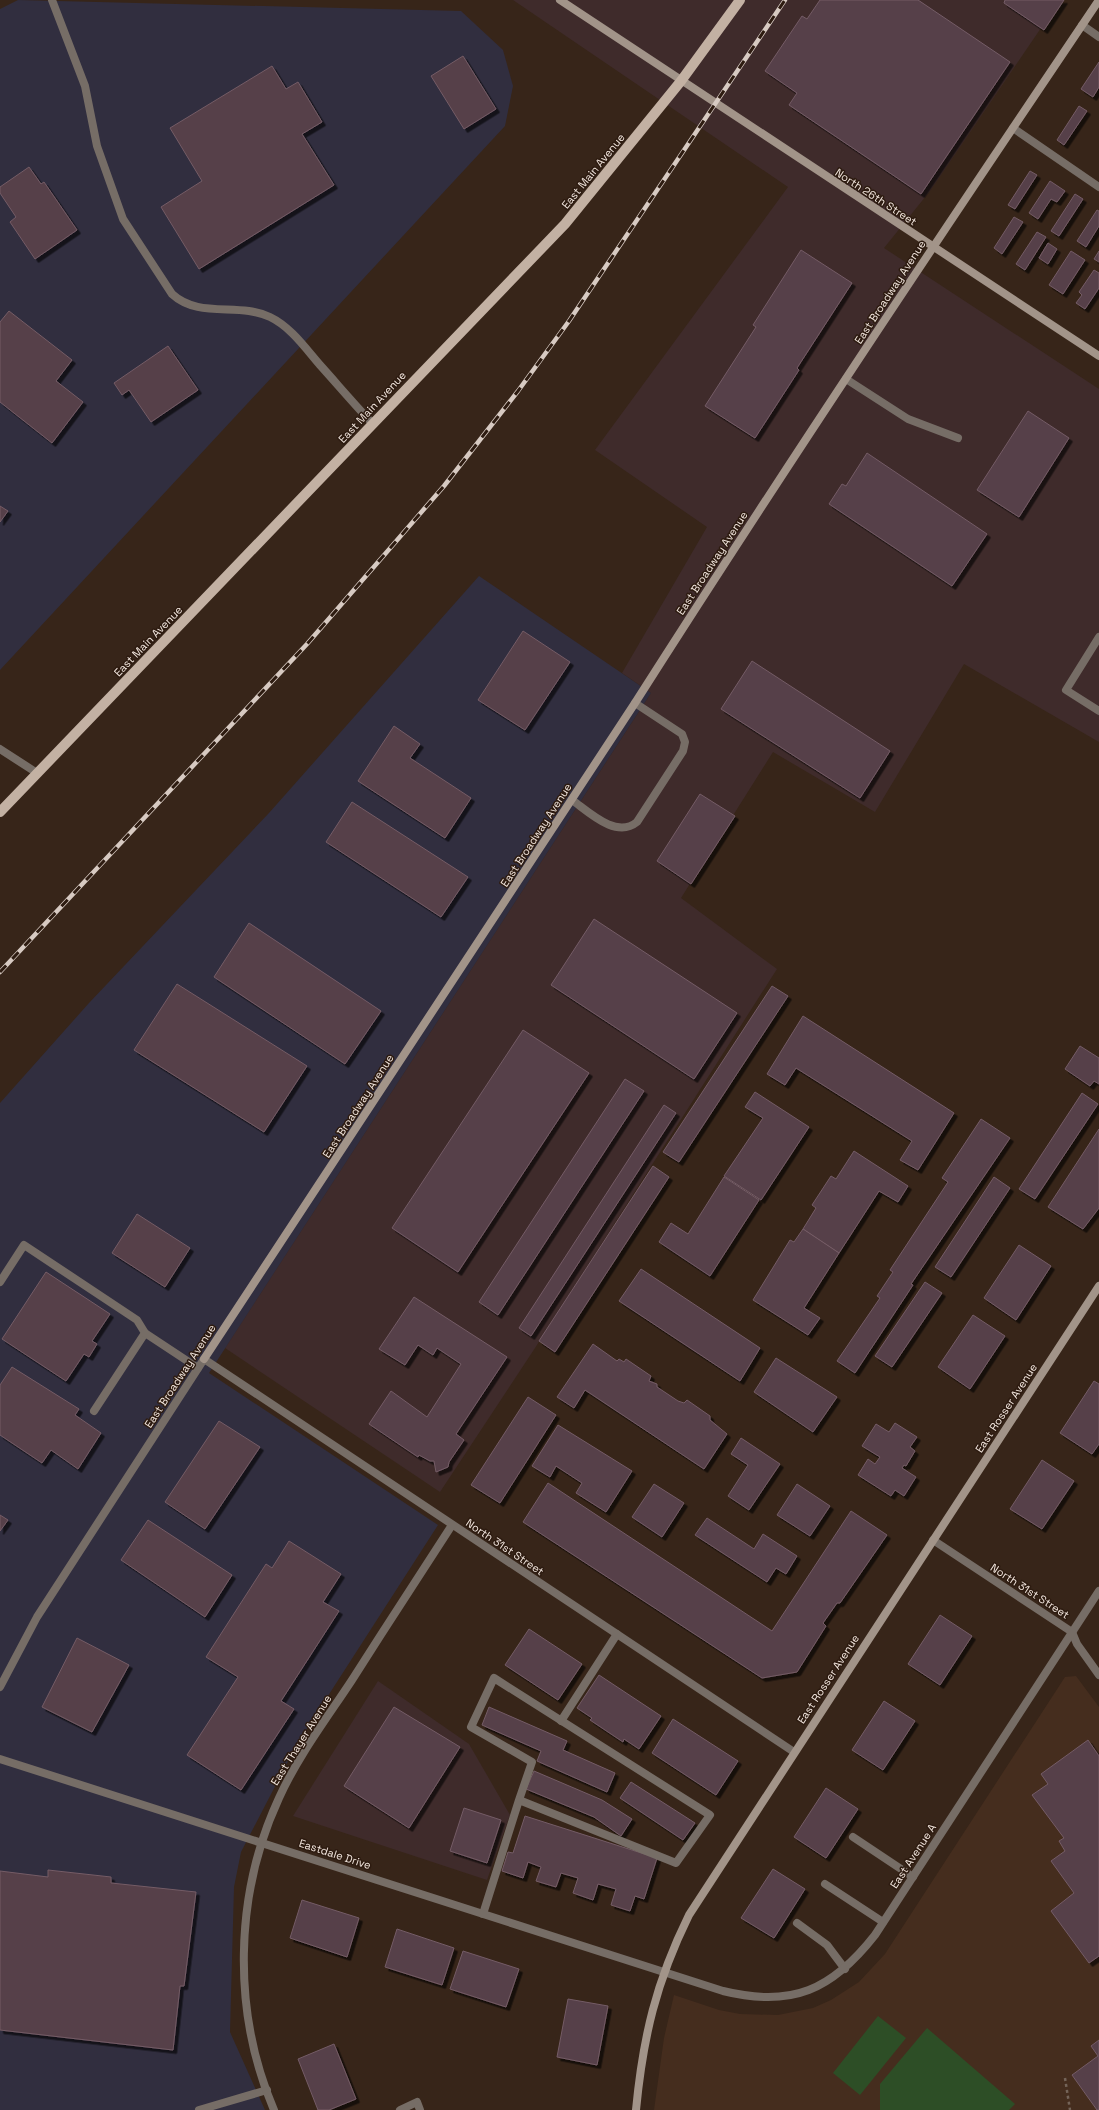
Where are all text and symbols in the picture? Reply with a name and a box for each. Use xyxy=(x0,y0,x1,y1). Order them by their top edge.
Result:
street label: East Main Avenue xyxy=(558,131,628,211)
street label: North 26th Street xyxy=(833,165,919,229)
street label: East Broadway Avenue xyxy=(851,238,929,346)
street label: East Main Avenue xyxy=(335,368,409,446)
street label: East Broadway Avenue xyxy=(673,509,751,617)
street label: East Main Avenue xyxy=(111,603,185,679)
street label: East Broadway Avenue xyxy=(497,781,575,889)
street label: East Broadway Avenue xyxy=(319,1052,397,1160)
street label: East Broadway Avenue xyxy=(141,1322,219,1430)
street label: East Rosser Avenue xyxy=(972,1361,1040,1455)
street label: North 31st Street xyxy=(463,1516,547,1578)
street label: North 31st Street xyxy=(988,1560,1072,1622)
street label: East Rosser Avenue xyxy=(794,1632,862,1726)
street label: East Thayer Avenue xyxy=(267,1692,335,1788)
street label: East Avenue A xyxy=(887,1821,939,1891)
street label: Eastdale Drive xyxy=(297,1836,373,1872)

